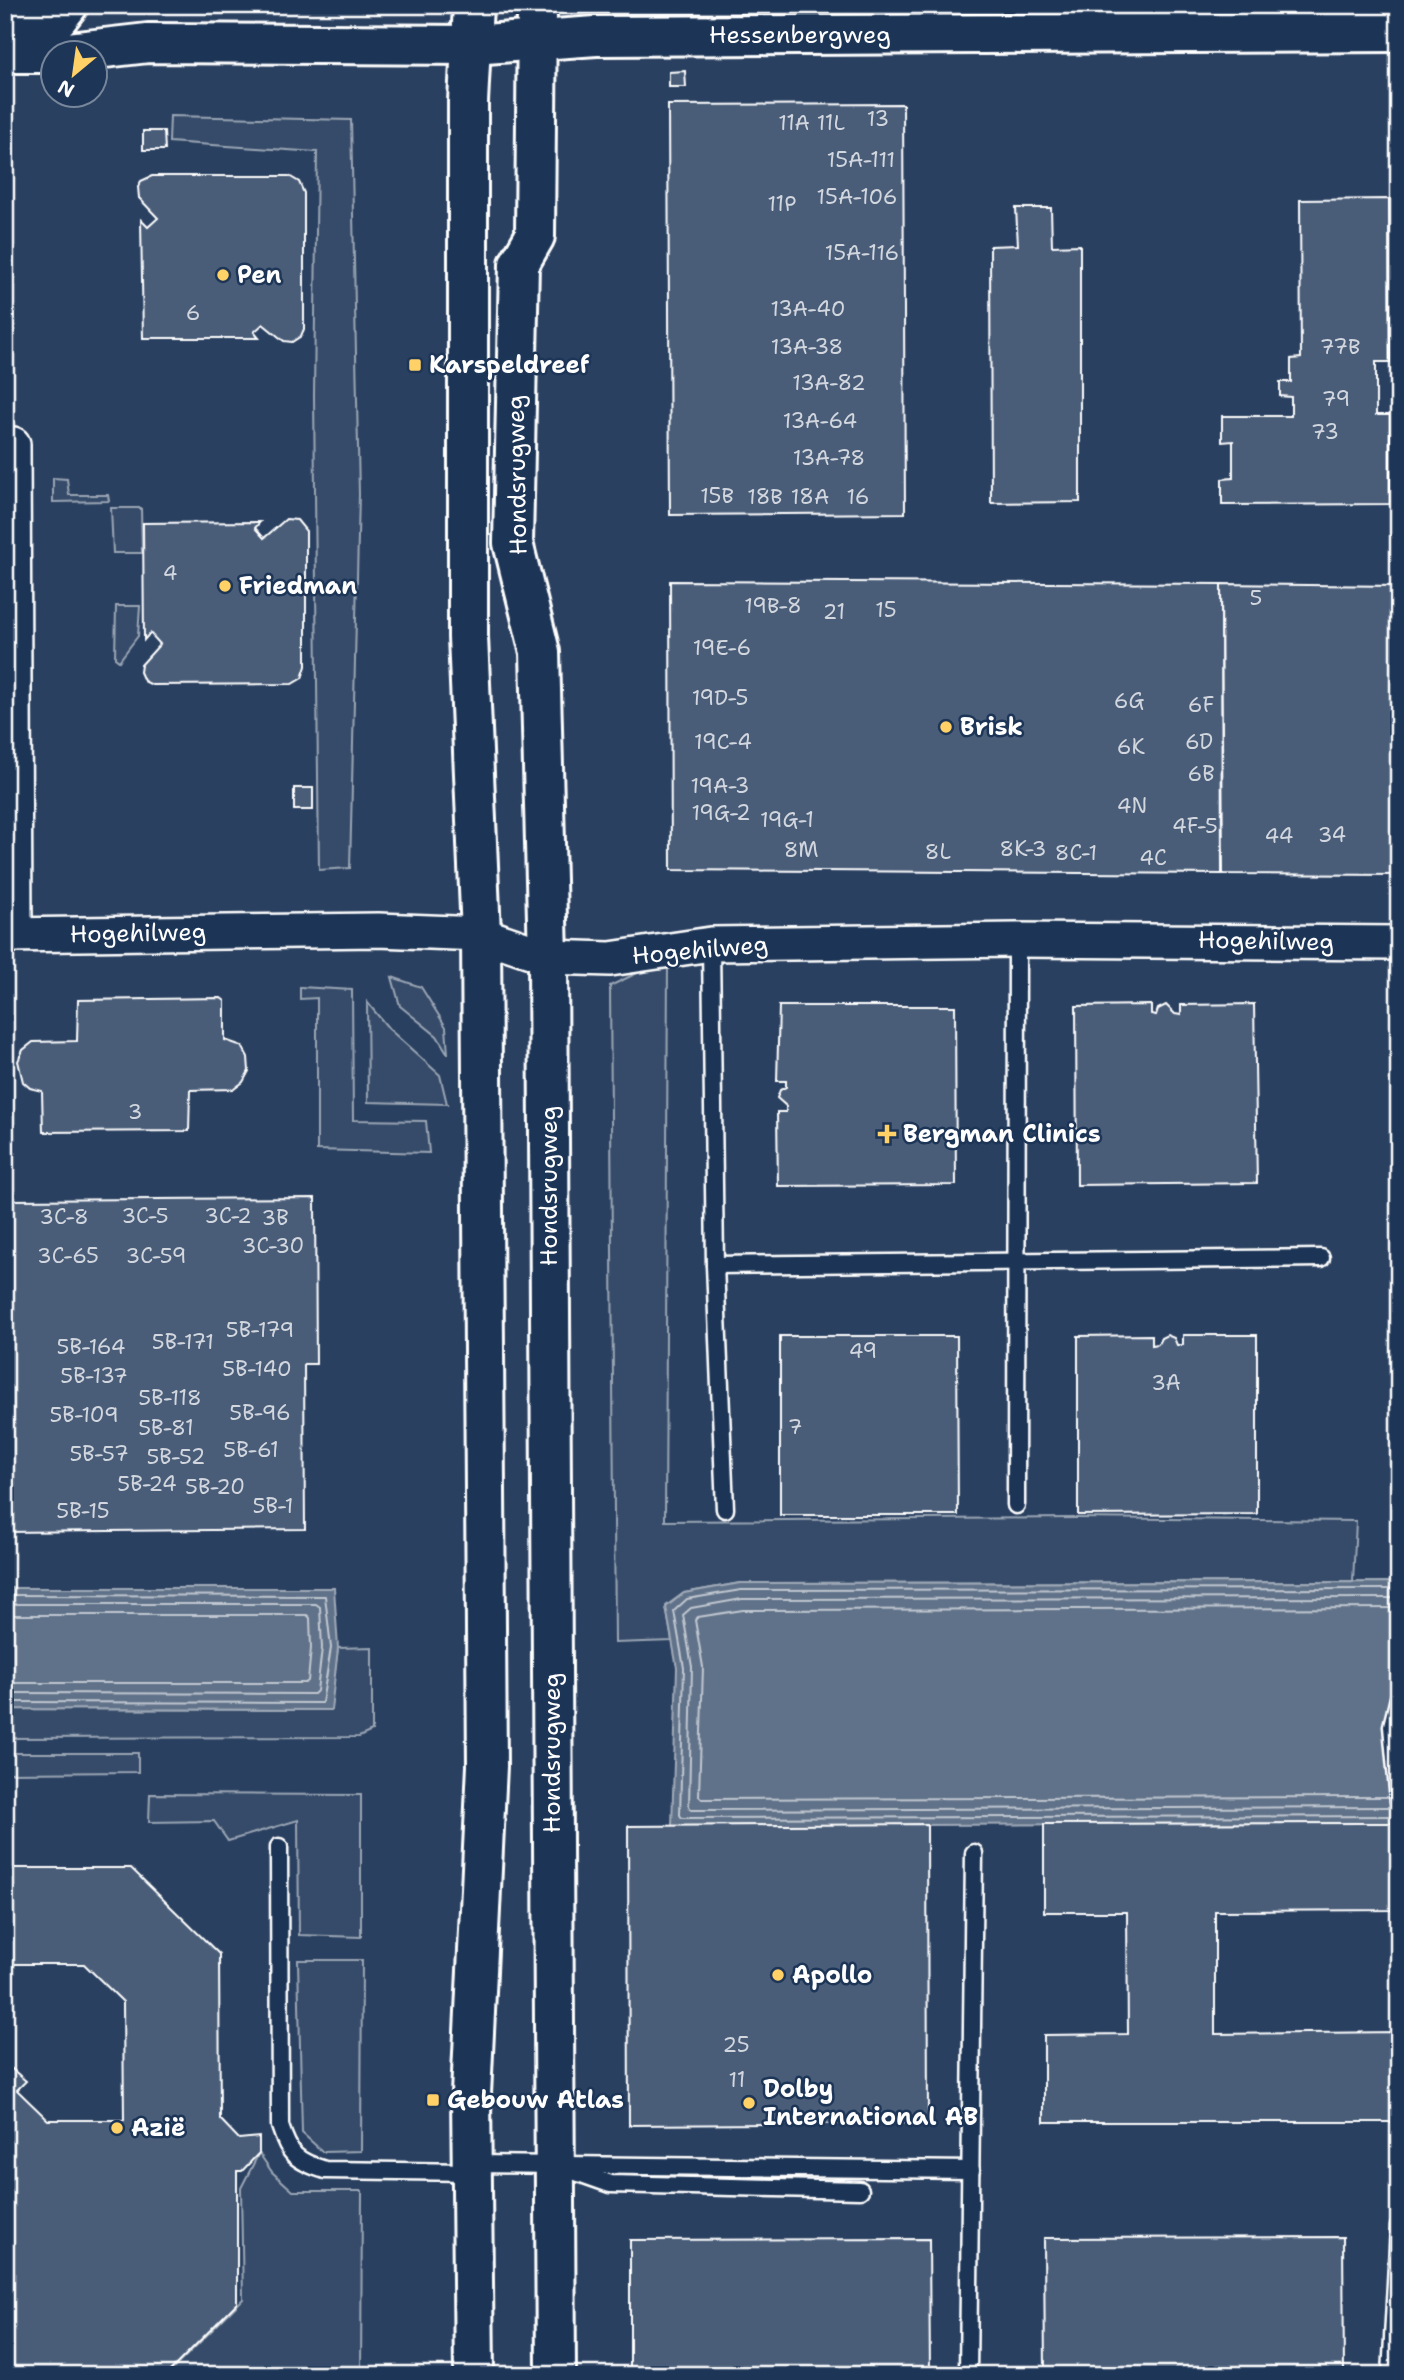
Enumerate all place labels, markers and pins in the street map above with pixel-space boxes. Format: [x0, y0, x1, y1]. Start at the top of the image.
place label: Pen [237, 259, 282, 291]
marker: Pen [215, 267, 231, 283]
place label: Karspeldreef [429, 349, 590, 381]
marker: Karspeldreef [407, 357, 423, 373]
place label: Friedman [239, 570, 357, 602]
marker: Friedman [217, 578, 233, 594]
place label: Brisk [960, 711, 1023, 743]
marker: Brisk [938, 719, 954, 735]
place label: Bergman Clinics [903, 1118, 1101, 1150]
marker: Bergman Clinics [877, 1124, 897, 1144]
place label: Apollo [792, 1959, 872, 1991]
marker: Apollo [770, 1967, 786, 1983]
place label: Dolby International AB [763, 2073, 978, 2133]
place label: Gebouw Atlas [447, 2084, 624, 2116]
marker: Gebouw Atlas [425, 2092, 441, 2108]
marker: Dolby International AB [741, 2095, 757, 2111]
place label: Azië [131, 2112, 185, 2144]
marker: Azië [109, 2120, 125, 2136]

